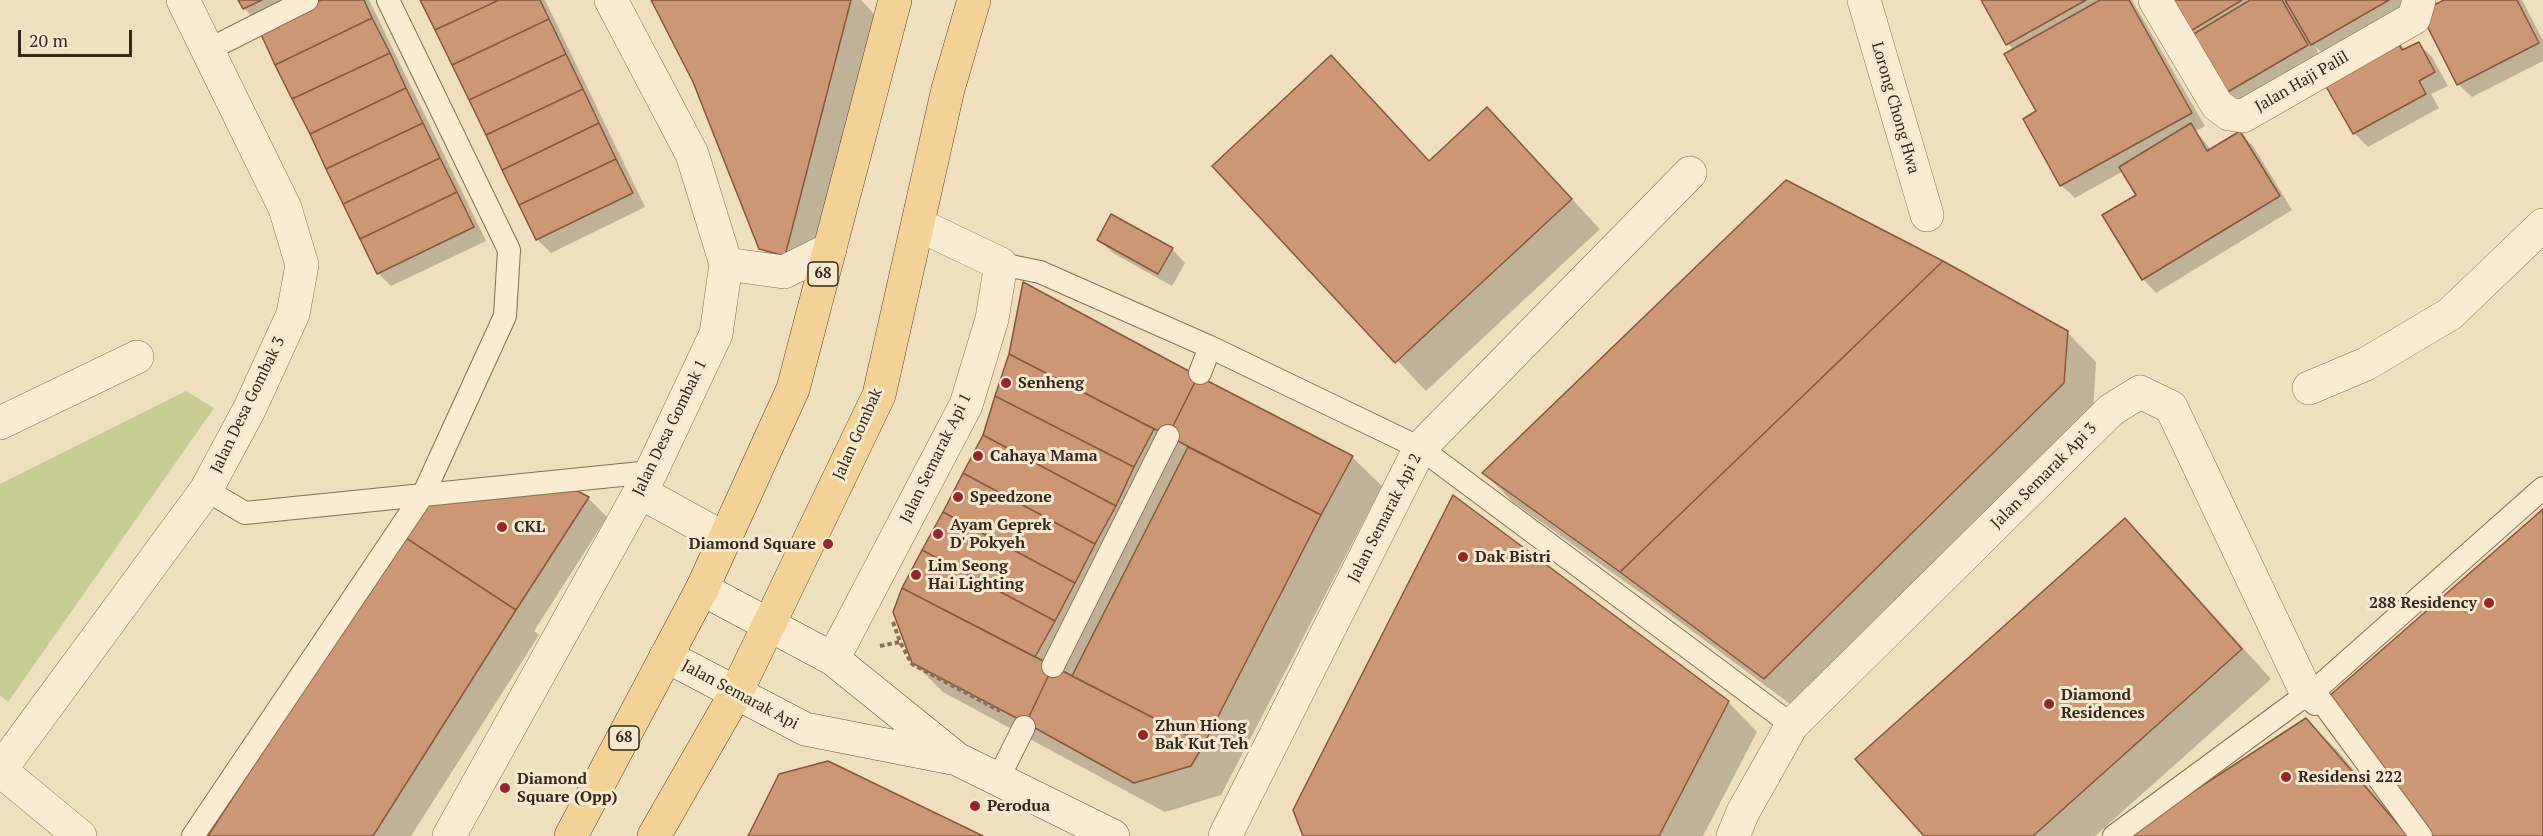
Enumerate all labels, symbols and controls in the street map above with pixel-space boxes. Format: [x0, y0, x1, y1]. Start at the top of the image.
scale bar [21, 18, 135, 56]
text: 20 m [29, 28, 68, 52]
street label: Lorong Chong Hwa [1867, 40, 1923, 176]
street label: Jalan Haji Palil [2252, 47, 2352, 117]
road number: 68 [808, 262, 838, 286]
street label: Jalan Desa Gombak 3 [207, 334, 289, 476]
street label: Jalan Desa Gombak 1 [629, 357, 711, 499]
place label: Senheng [1018, 373, 1084, 393]
marker: Senheng [999, 376, 1013, 390]
street label: Jalan Gombak [829, 385, 887, 483]
street label: Jalan Semarak Api 1 [896, 390, 976, 526]
street label: Jalan Semarak Api 3 [1987, 419, 2101, 533]
place label: Cahaya Mama [990, 446, 1098, 466]
marker: Cahaya Mama [971, 449, 985, 463]
street label: Jalan Semarak Api 2 [1344, 450, 1426, 586]
place label: Speedzone [970, 487, 1052, 507]
marker: Speedzone [951, 490, 965, 504]
place label: Ayam Geprek D' Pokyeh [950, 515, 1051, 553]
place label: CKL [514, 517, 545, 537]
marker: CKL [495, 520, 509, 534]
marker: Ayam Geprek D' Pokyeh [931, 527, 945, 541]
place label: Diamond Square [689, 534, 816, 554]
marker: Diamond Square [821, 537, 835, 551]
place label: Dak Bistri [1475, 547, 1551, 567]
marker: Dak Bistri [1456, 550, 1470, 564]
place label: Lim Seong Hai Lighting [928, 556, 1024, 594]
marker: Lim Seong Hai Lighting [909, 568, 923, 582]
place label: 288 Residency [2369, 593, 2477, 613]
marker: 288 Residency [2482, 596, 2496, 610]
street label: Jalan Semarak Api [678, 656, 802, 734]
place label: Diamond Residences [2061, 685, 2145, 723]
marker: Diamond Residences [2042, 697, 2056, 711]
place label: Zhun Hiong Bak Kut Teh [1155, 716, 1249, 754]
road number: 68 [609, 726, 639, 750]
marker: Zhun Hiong Bak Kut Teh [1136, 728, 1150, 742]
place label: Residensi 222 [2298, 767, 2402, 787]
place label: Diamond Square (Opp) [517, 769, 618, 807]
marker: Residensi 222 [2279, 770, 2293, 784]
marker: Diamond Square (Opp) [498, 781, 512, 795]
place label: Perodua [987, 796, 1050, 816]
marker: Perodua [968, 799, 982, 813]

